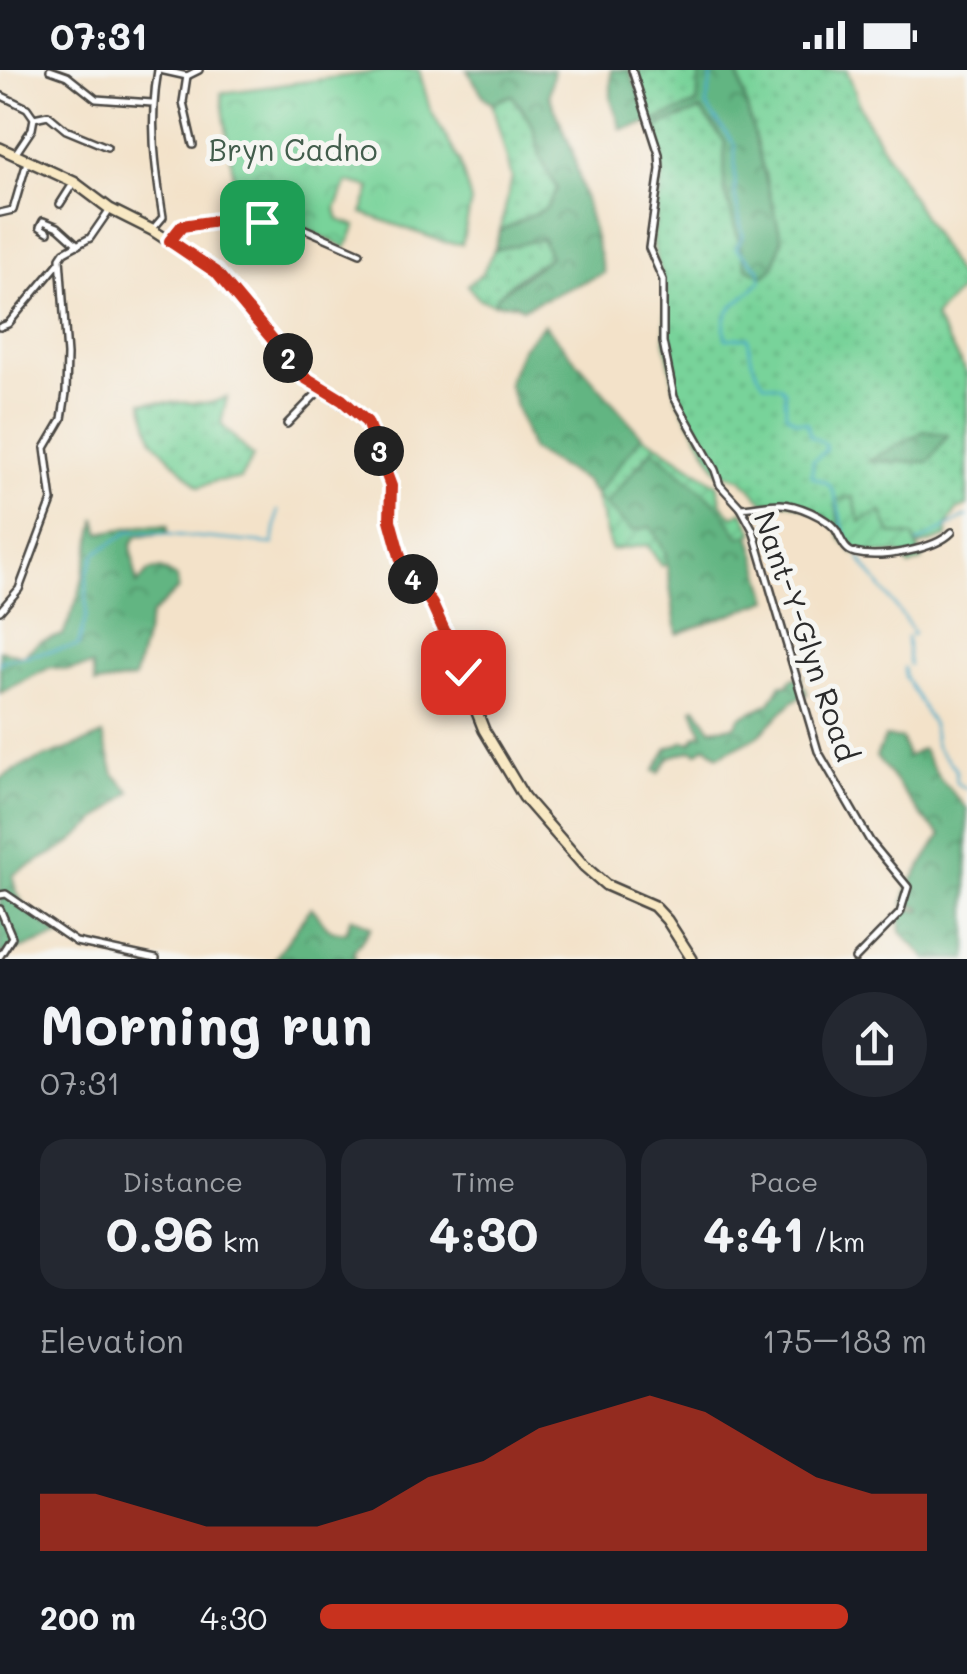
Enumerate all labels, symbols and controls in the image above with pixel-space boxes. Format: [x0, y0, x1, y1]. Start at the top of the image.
text: 07:31 [50, 10, 147, 60]
park label: Bryn Cadno [208, 129, 378, 169]
pin [220, 180, 305, 265]
icon: arrive [235, 195, 290, 250]
pin: 2 [263, 333, 313, 383]
text: 2 [280, 340, 296, 376]
pin: 3 [354, 426, 404, 476]
text: 3 [371, 433, 387, 469]
street label: Nant-Y-Glyn Road [745, 506, 869, 766]
pin: 4 [388, 554, 438, 604]
text: 4 [404, 561, 422, 597]
pin [421, 630, 506, 715]
icon: check [436, 645, 491, 700]
text: Morning run [40, 987, 373, 1059]
button: share [822, 992, 927, 1097]
text: 07:31 [40, 1061, 121, 1103]
text: Distance [123, 1163, 243, 1199]
text: Time [452, 1163, 515, 1199]
text: Pace [750, 1163, 818, 1199]
text: 0.96 [106, 1199, 214, 1265]
text: 4:30 [429, 1199, 538, 1265]
text: 4:41 [703, 1199, 804, 1265]
text: km [214, 1223, 260, 1259]
text: /km [804, 1223, 865, 1259]
text: Elevation [40, 1319, 184, 1361]
text: 175–183 m [762, 1319, 927, 1361]
text: 200 m [40, 1596, 136, 1638]
text: 4:30 [200, 1596, 267, 1638]

